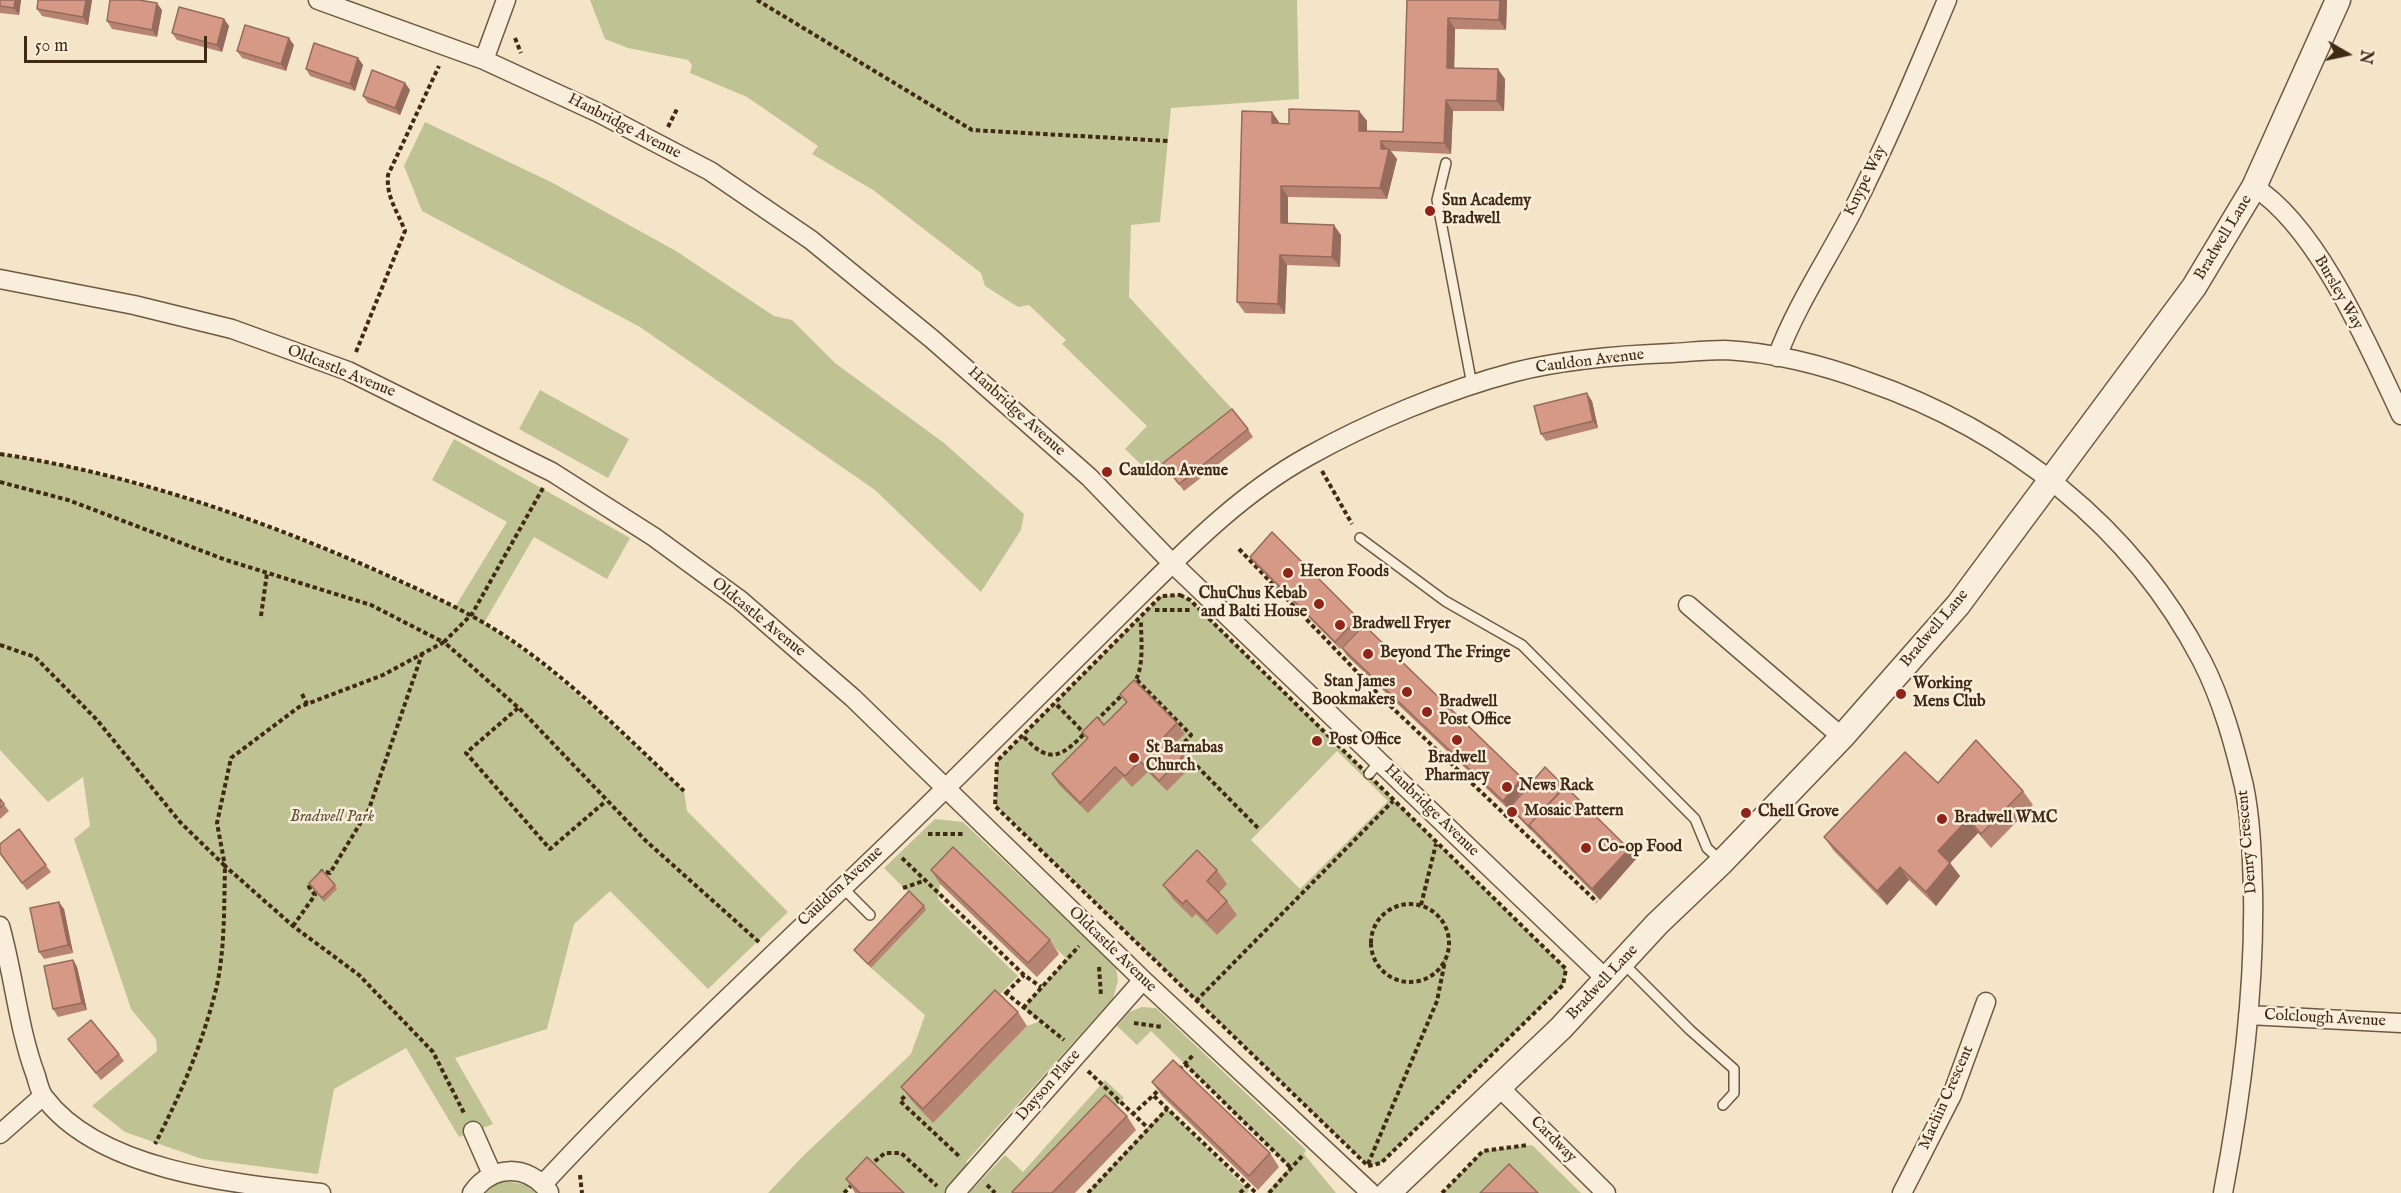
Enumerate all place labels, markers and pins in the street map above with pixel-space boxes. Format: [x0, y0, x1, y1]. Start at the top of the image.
place label: Sun Academy Bradwell [1442, 192, 1531, 230]
marker: Sun Academy Bradwell [1423, 204, 1437, 218]
place label: Cauldon Avenue [1119, 462, 1228, 482]
marker: Cauldon Avenue [1100, 465, 1114, 479]
place label: Heron Foods [1300, 563, 1389, 583]
marker: Heron Foods [1281, 566, 1295, 580]
place label: ChuChus Kebab and Balti House [1199, 585, 1307, 623]
marker: ChuChus Kebab and Balti House [1312, 597, 1326, 611]
place label: Bradwell Fryer [1352, 615, 1451, 635]
marker: Bradwell Fryer [1333, 618, 1347, 632]
place label: Beyond The Fringe [1380, 644, 1510, 664]
marker: Beyond The Fringe [1361, 647, 1375, 661]
place label: Stan James Bookmakers [1312, 673, 1395, 711]
place label: Working Mens Club [1913, 675, 1985, 713]
marker: Stan James Bookmakers [1400, 685, 1414, 699]
marker: Working Mens Club [1894, 687, 1908, 701]
place label: Bradwell Post Office [1439, 693, 1511, 731]
marker: Bradwell Post Office [1420, 705, 1434, 719]
place label: Post Office [1329, 731, 1401, 751]
marker: Bradwell Pharmacy [1450, 733, 1464, 747]
marker: Post Office [1310, 734, 1324, 748]
place label: St Barnabas Church [1146, 739, 1223, 777]
place label: Bradwell Pharmacy [1425, 749, 1489, 787]
marker: St Barnabas Church [1127, 751, 1141, 765]
place label: News Rack [1519, 777, 1594, 797]
marker: News Rack [1500, 780, 1514, 794]
place label: Mosaic Pattern [1524, 802, 1623, 822]
place label: Chell Grove [1758, 803, 1839, 823]
marker: Mosaic Pattern [1505, 805, 1519, 819]
marker: Chell Grove [1739, 806, 1753, 820]
place label: Bradwell WMC [1954, 809, 2057, 829]
marker: Bradwell WMC [1935, 812, 1949, 826]
place label: Co-op Food [1598, 838, 1682, 858]
marker: Co-op Food [1579, 841, 1593, 855]

